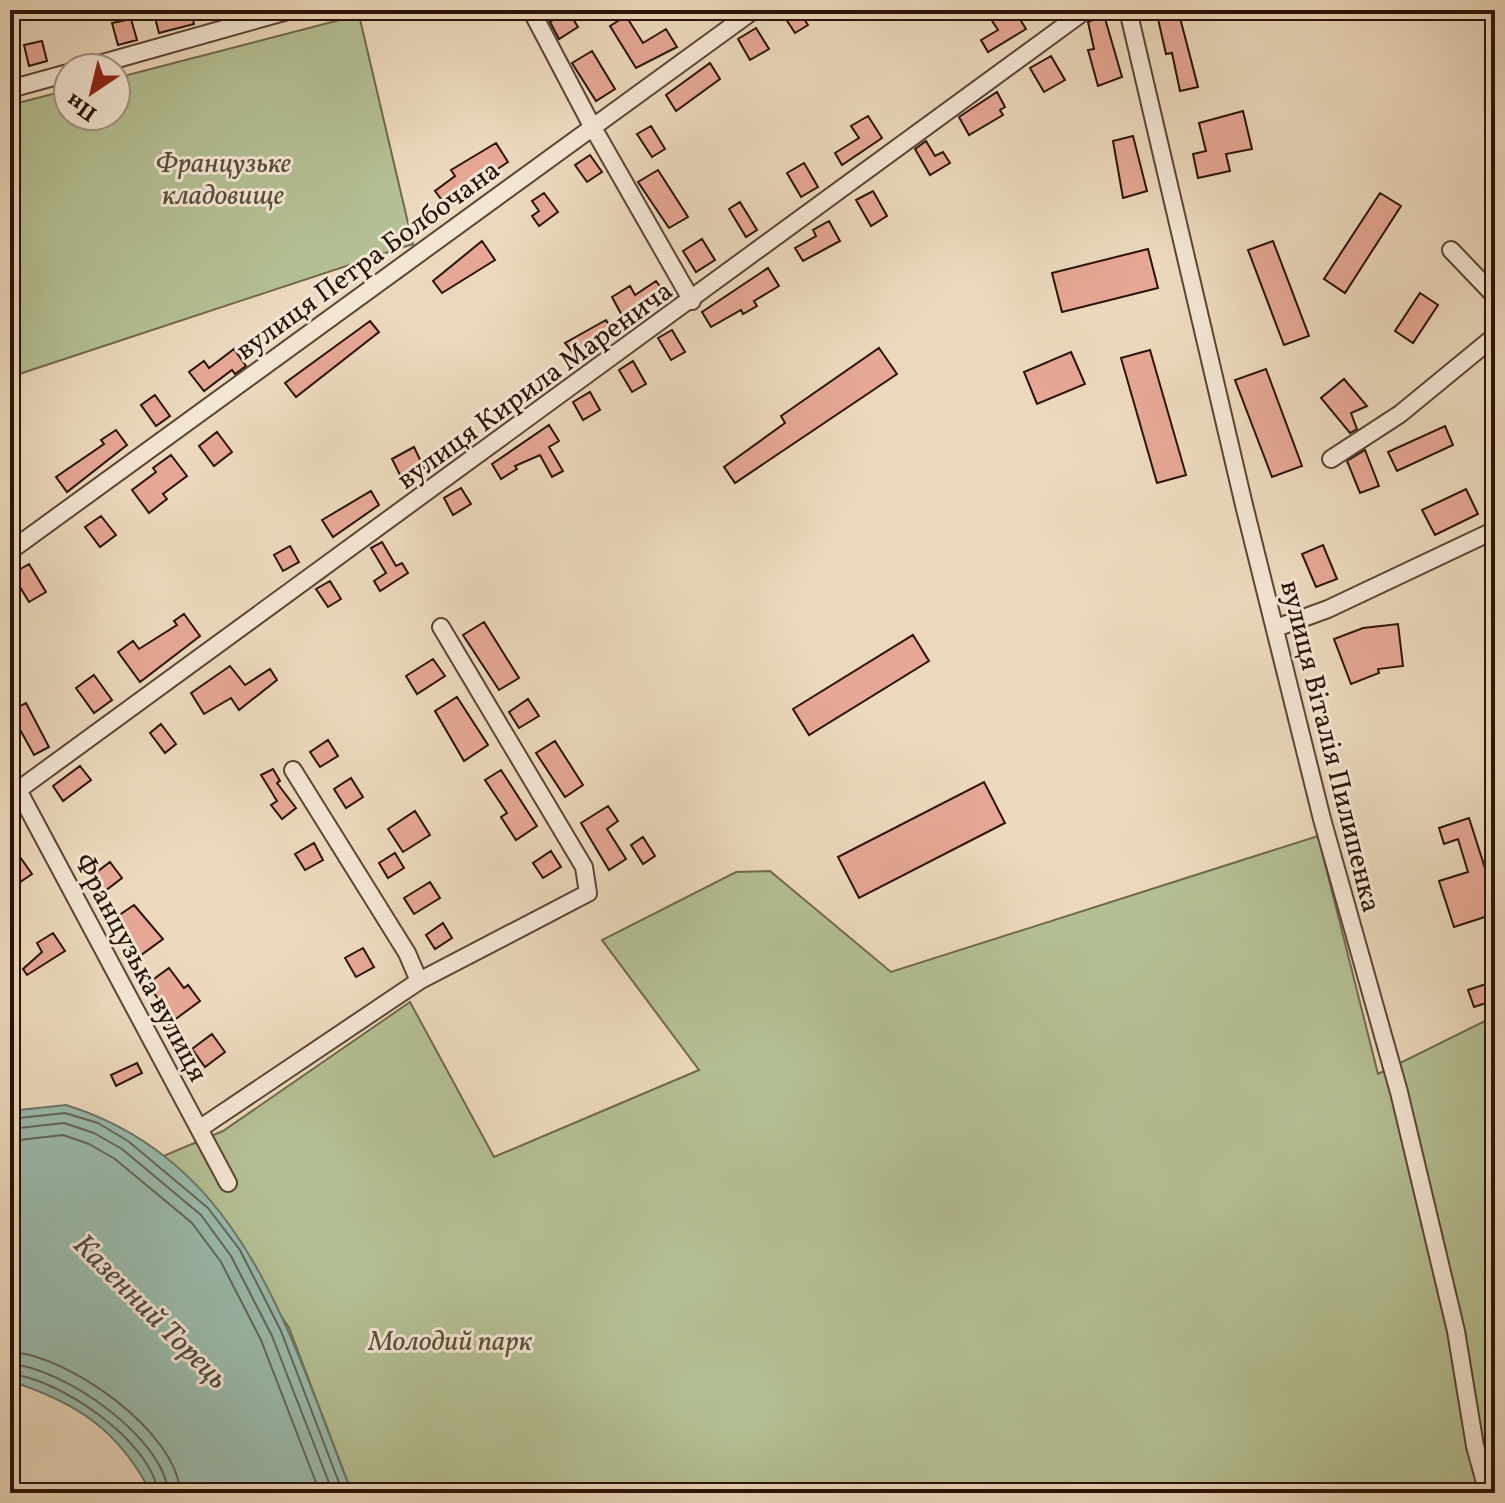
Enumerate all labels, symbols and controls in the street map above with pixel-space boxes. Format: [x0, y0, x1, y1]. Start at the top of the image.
north arrow [52, 52, 132, 132]
text: Пн [60, 85, 104, 128]
park label: Французьке кладовище [155, 145, 291, 216]
street label: вулиця Петра Болбочана [228, 152, 509, 370]
street label: вулиця Кирила Маренича [389, 272, 682, 500]
street label: вулиця Віталія Пилипенка [1269, 577, 1390, 917]
street label: Французька вулиця [63, 847, 217, 1089]
water label: Казенний Торець [63, 1225, 237, 1399]
park label: Молодий парк [367, 1323, 532, 1362]

